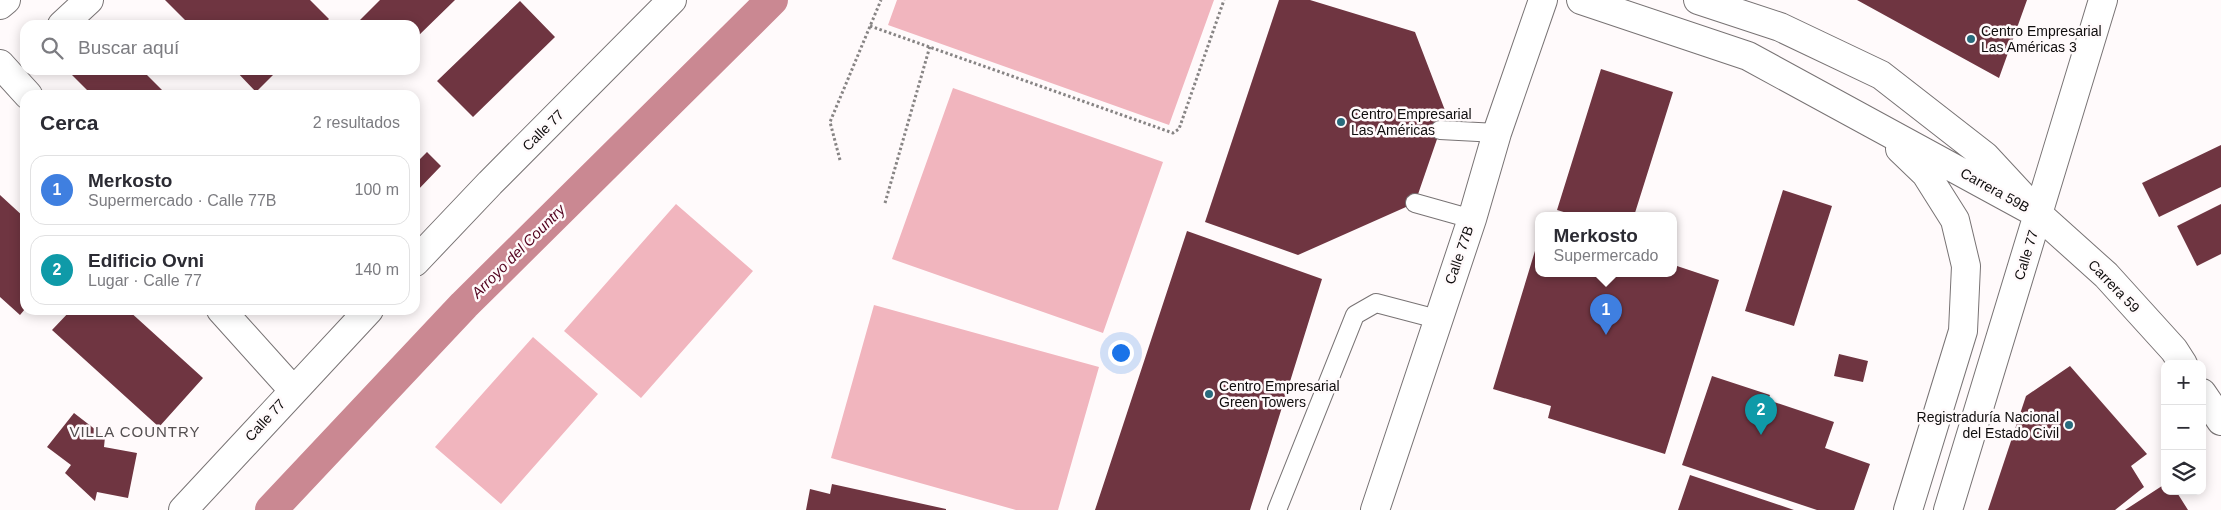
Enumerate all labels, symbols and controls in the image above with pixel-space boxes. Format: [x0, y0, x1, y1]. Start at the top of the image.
search box [20, 20, 420, 75]
place label: Centro Empresarial Las Américas 3 [1981, 23, 2102, 55]
marker: Centro Empresarial Las Américas 3 [1965, 33, 1977, 45]
icon: search [38, 34, 66, 62]
text: Buscar aquí [78, 37, 179, 58]
street label: Calle 77 [519, 106, 567, 154]
place label: Centro Empresarial Las Américas [1351, 106, 1472, 138]
text: Cerca [40, 111, 98, 134]
text: 2 resultados [313, 114, 400, 131]
marker: Centro Empresarial Las Américas [1335, 116, 1347, 128]
street label: Carrera 59B [1958, 165, 2032, 215]
text: Merkosto [88, 170, 172, 191]
text: 1 [53, 181, 61, 198]
text: 100 m [355, 181, 399, 198]
text: Supermercado · Calle 77B [88, 192, 277, 209]
water label: Arroyo del Country [467, 200, 569, 302]
popup [1535, 212, 1677, 277]
street label: Calle 77B [1442, 224, 1476, 286]
text: Merkosto [1554, 225, 1638, 246]
street label: Calle 77 [2011, 228, 2041, 282]
text: Supermercado [1554, 247, 1658, 264]
text: Edificio Ovni [88, 250, 204, 271]
street label: Carrera 59 [2085, 256, 2143, 316]
text: 2 [53, 261, 61, 278]
text: 140 m [355, 261, 399, 278]
text: Lugar · Calle 77 [88, 272, 202, 289]
pin: 1 [1590, 294, 1622, 335]
your location [1108, 340, 1134, 366]
map controls [2161, 360, 2206, 495]
button: + [2161, 360, 2206, 405]
place label: Centro Empresarial Green Towers [1219, 378, 1340, 410]
marker: Centro Empresarial Green Towers [1203, 388, 1215, 400]
pin: 2 [1745, 394, 1777, 435]
street label: Calle 77 [242, 396, 289, 444]
button: − [2161, 405, 2206, 450]
place label: Registraduría Nacional del Estado Civil [1917, 409, 2059, 441]
marker: Registraduría Nacional del Estado Civil [2063, 419, 2075, 431]
district label: VILLA COUNTRY [69, 423, 201, 440]
button: layers [2161, 450, 2206, 495]

